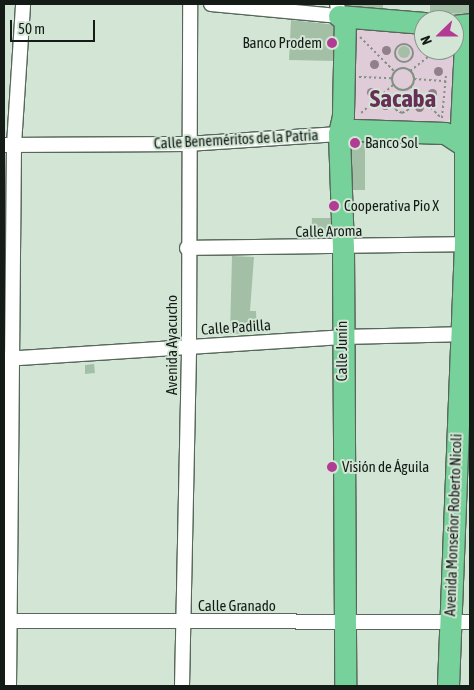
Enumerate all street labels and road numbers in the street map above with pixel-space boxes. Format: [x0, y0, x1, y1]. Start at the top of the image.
street label: Calle Beneméritos de la Patria [153, 126, 319, 152]
street label: Calle Aroma [295, 221, 363, 241]
street label: Avenida Ayacucho [163, 295, 181, 395]
street label: Calle Padilla [201, 316, 271, 338]
street label: Calle Junín [333, 321, 351, 381]
street label: Avenida Monseñor Roberto Nicoli [441, 433, 465, 617]
street label: Calle Granado [198, 597, 276, 615]

